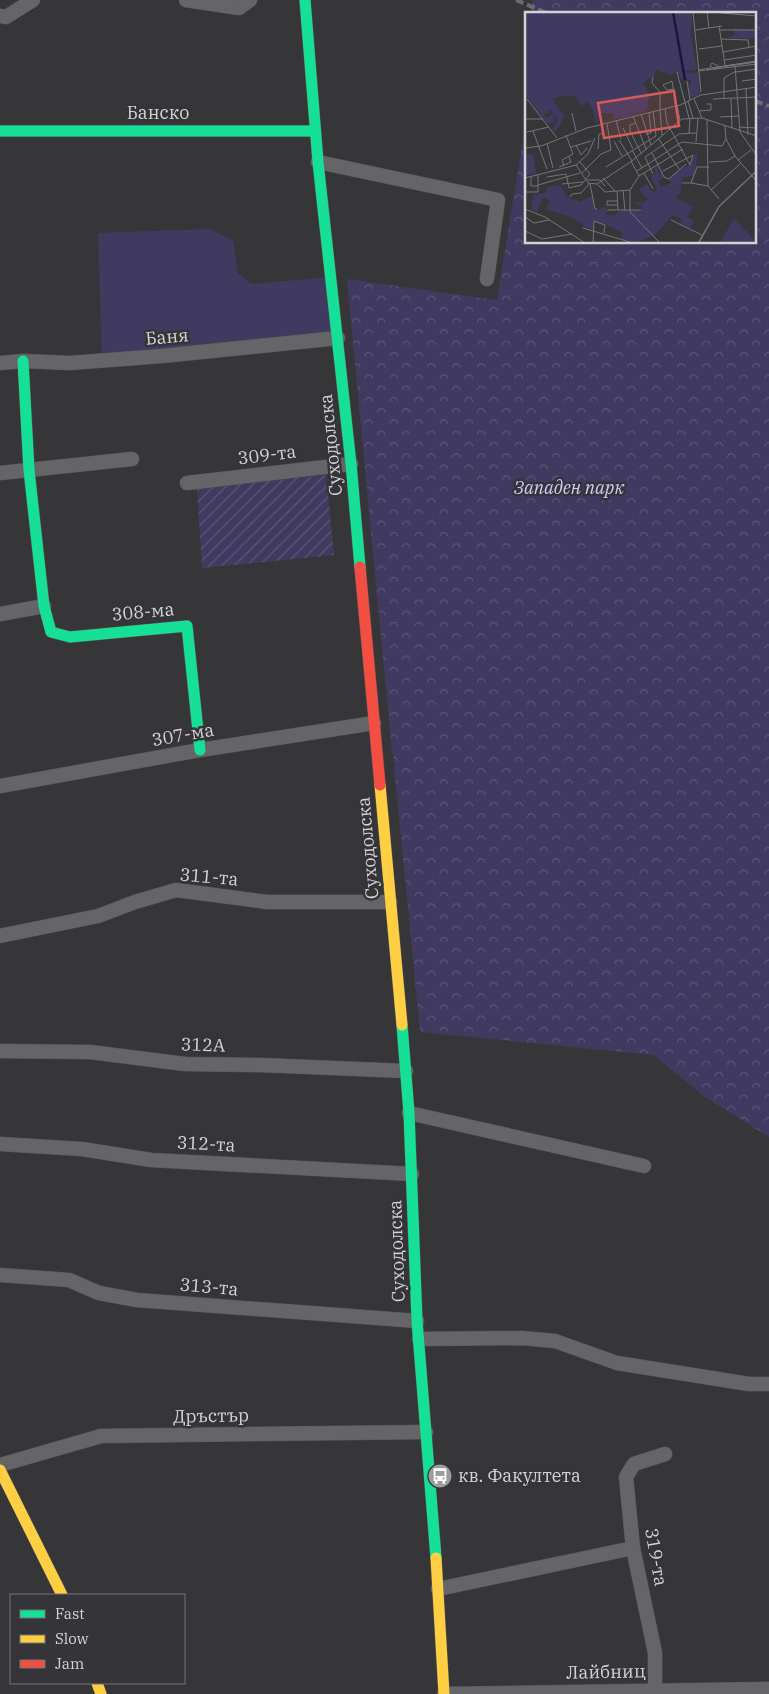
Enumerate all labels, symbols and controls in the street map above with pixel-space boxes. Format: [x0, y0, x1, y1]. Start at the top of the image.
inset map [525, 12, 756, 244]
street label: Банско [127, 101, 189, 124]
street label: Баня [144, 323, 190, 350]
street label: Суходолска [314, 393, 347, 497]
street label: 309-та [236, 439, 298, 469]
park label: Западен парк [514, 476, 624, 499]
street label: 308-ма [111, 597, 175, 626]
street label: 307-ма [150, 718, 216, 751]
street label: Суходолска [352, 796, 383, 900]
street label: 311-та [179, 862, 239, 891]
street label: 312А [180, 1032, 226, 1057]
street label: 312-та [176, 1130, 236, 1157]
street label: Суходолска [383, 1199, 410, 1303]
street label: 313-та [179, 1272, 239, 1301]
street label: Дръстър [173, 1403, 249, 1428]
bus stop icon: кв. Факултета [427, 1463, 453, 1489]
place label: кв. Факултета [458, 1464, 581, 1487]
street label: 319-та [640, 1526, 673, 1588]
legend [10, 1594, 185, 1684]
text: Fast [55, 1604, 85, 1623]
text: Slow [55, 1629, 89, 1648]
text: Jam [55, 1654, 84, 1673]
street label: Лайбниц [566, 1659, 646, 1684]

